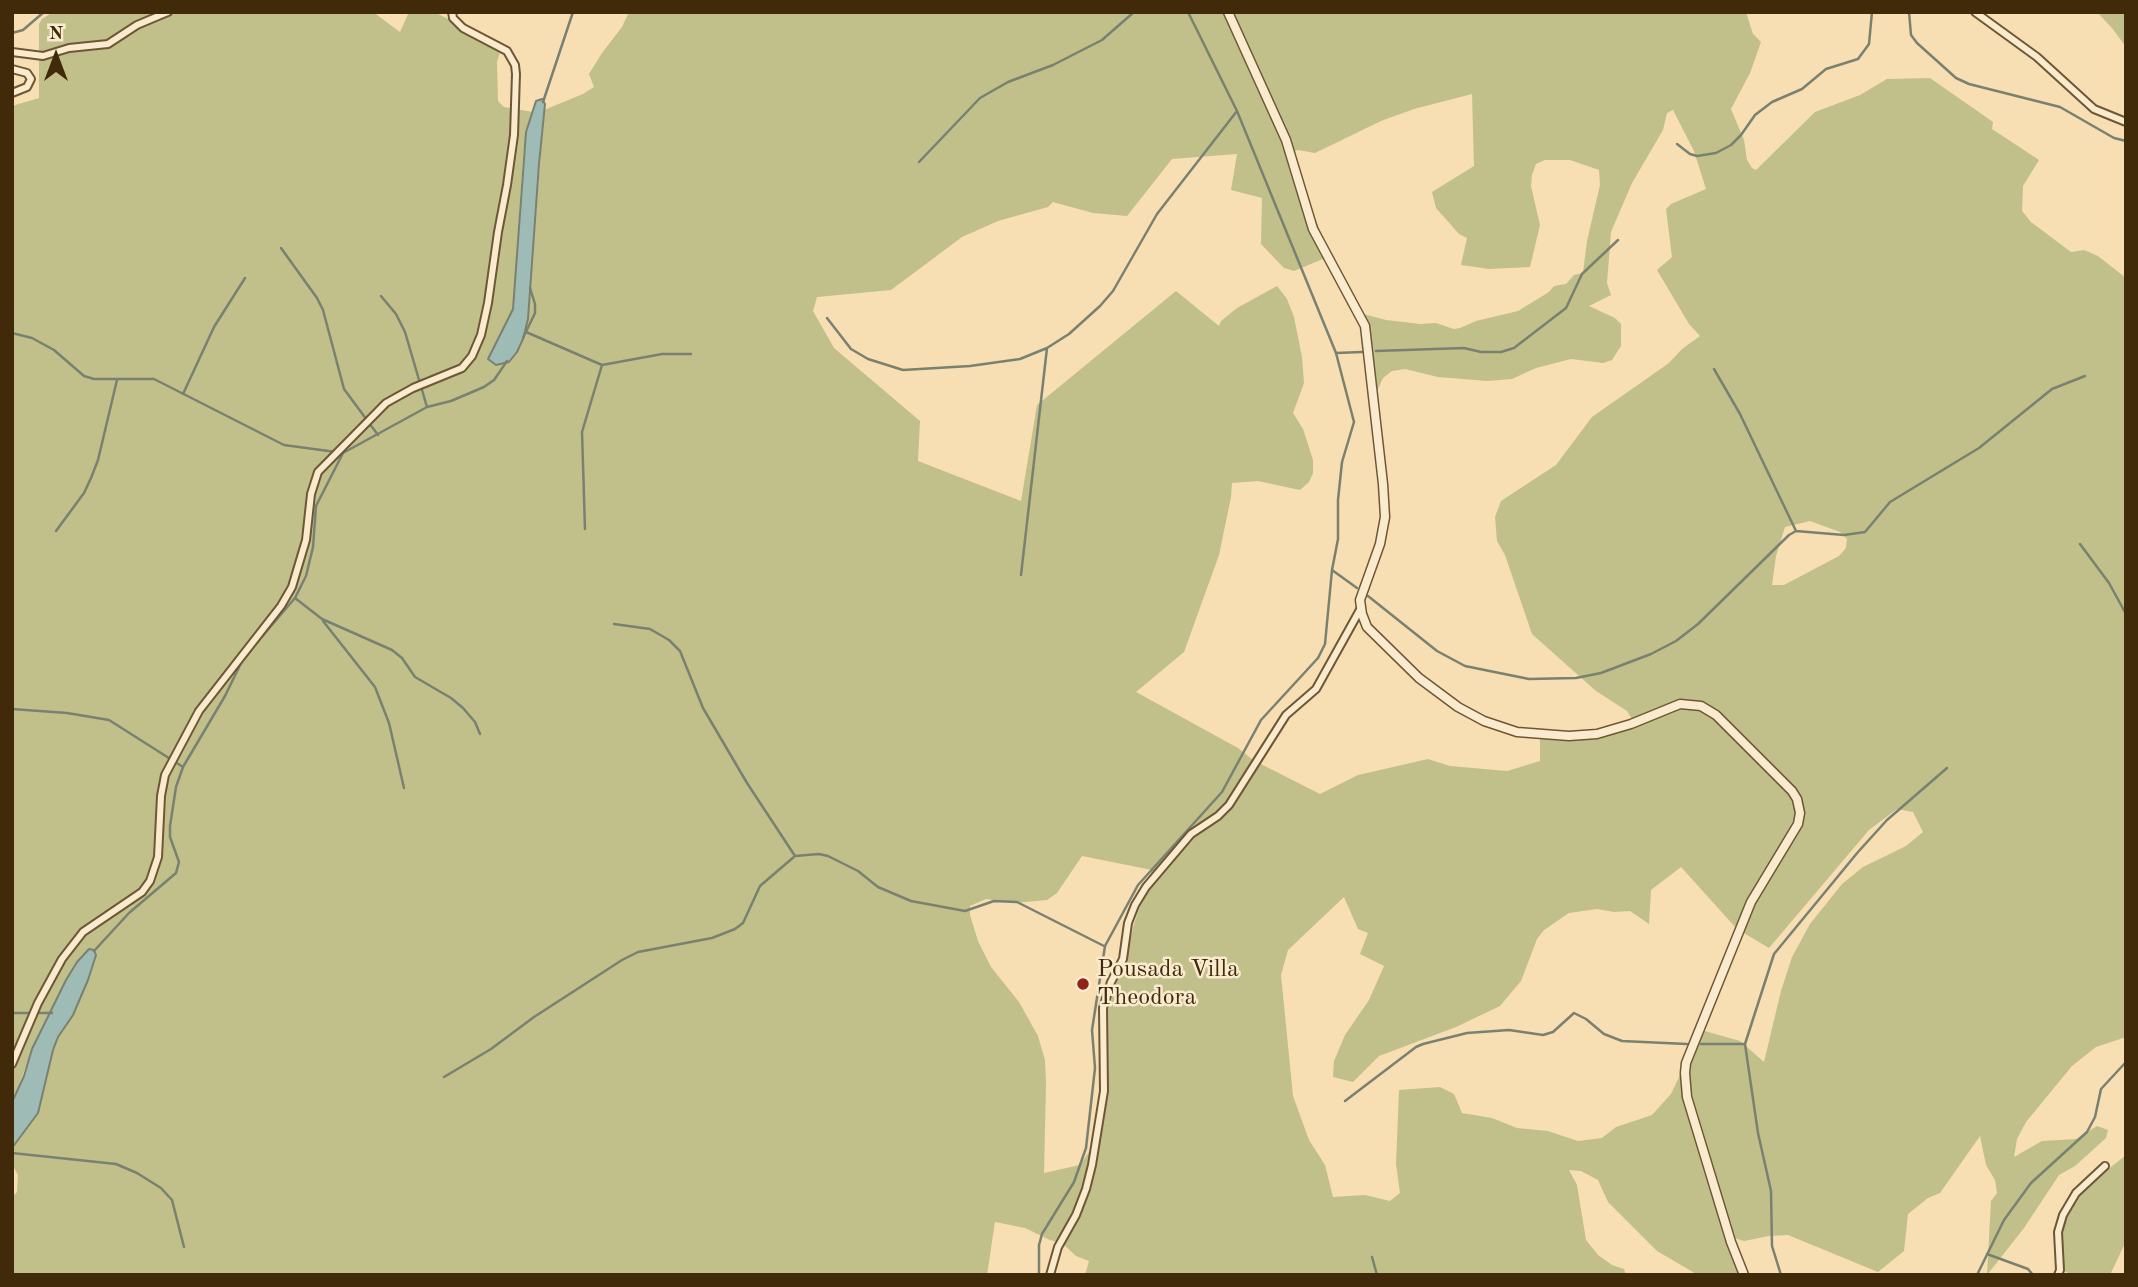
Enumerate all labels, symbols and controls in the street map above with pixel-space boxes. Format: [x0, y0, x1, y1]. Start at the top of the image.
north arrow [21, 21, 91, 91]
text: N [49, 25, 63, 44]
place label: Pousada Villa Theodora [1097, 956, 1239, 1012]
marker: Pousada Villa Theodora [1075, 976, 1091, 992]

